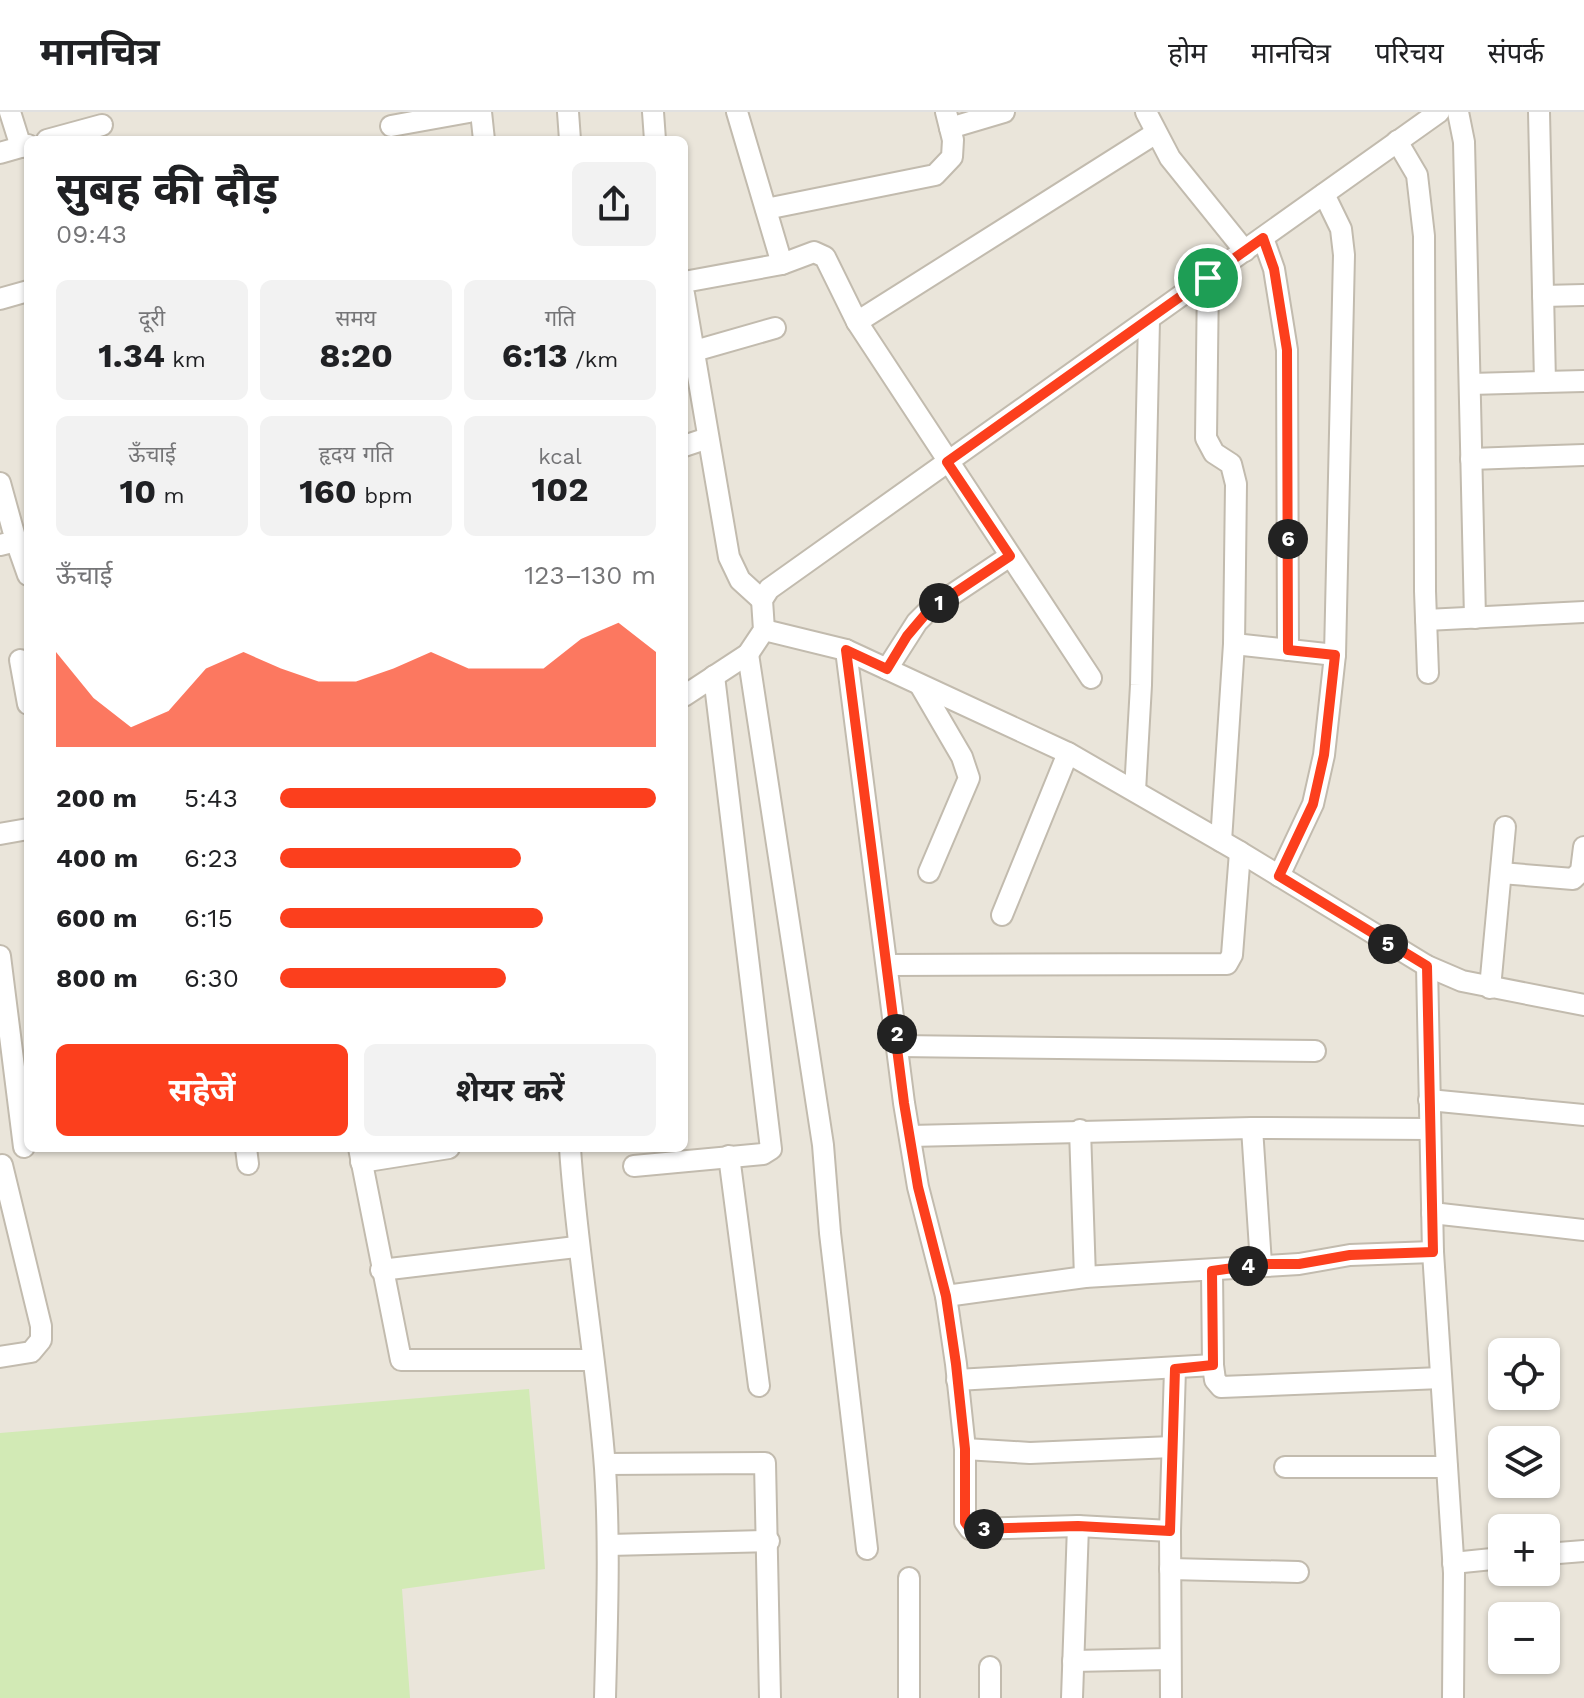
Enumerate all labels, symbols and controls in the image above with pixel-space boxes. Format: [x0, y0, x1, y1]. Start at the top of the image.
text: मानचित्र [40, 30, 160, 74]
text: होम [1168, 37, 1207, 70]
text: मानचित्र [1251, 37, 1331, 70]
text: परिचय [1375, 37, 1444, 70]
text: संपर्क [1488, 37, 1544, 70]
button: share [572, 162, 656, 246]
text: सुबह की दौड़ [56, 163, 278, 215]
text: 09:43 [56, 219, 127, 249]
pin [1174, 244, 1242, 312]
icon: arrive [1186, 256, 1230, 300]
text: दूरी [139, 306, 165, 331]
text: समय [336, 306, 376, 331]
text: गति [545, 306, 575, 331]
text: 1.34 [98, 335, 165, 375]
text: 8:20 [319, 335, 393, 375]
text: 6:13 [502, 335, 568, 375]
text: km [165, 347, 206, 372]
text: /km [568, 347, 618, 372]
text: ऊँचाई [128, 442, 176, 467]
text: हृदय गति [319, 442, 393, 467]
text: kcal [538, 444, 582, 469]
text: 102 [532, 469, 588, 509]
text: 10 [119, 471, 156, 511]
text: 160 [299, 471, 357, 511]
text: m [156, 483, 185, 508]
text: bpm [357, 483, 413, 508]
pin: 6 [1268, 519, 1308, 559]
text: 6 [1281, 526, 1295, 551]
text: ऊँचाई [56, 560, 112, 590]
text: 123–130 m [524, 560, 656, 590]
pin: 1 [919, 583, 959, 623]
text: 1 [934, 590, 944, 615]
text: 200 m [56, 783, 137, 813]
text: 5:43 [184, 783, 238, 813]
text: 400 m [56, 843, 138, 873]
text: 6:23 [184, 843, 238, 873]
text: 600 m [56, 903, 137, 933]
text: 6:15 [184, 903, 233, 933]
pin: 5 [1368, 924, 1408, 964]
text: 5 [1382, 931, 1394, 956]
text: 800 m [56, 963, 138, 993]
text: 6:30 [184, 963, 239, 993]
pin: 2 [877, 1014, 917, 1054]
text: 2 [890, 1021, 904, 1046]
button: सहेजें [56, 1044, 348, 1136]
button: शेयर करें [364, 1044, 656, 1136]
pin: 4 [1228, 1246, 1268, 1286]
text: 4 [1241, 1253, 1255, 1278]
map controls [1488, 1338, 1560, 1674]
button: locate [1488, 1338, 1560, 1410]
button: layers [1488, 1426, 1560, 1498]
pin: 3 [964, 1509, 1004, 1549]
button: + [1488, 1514, 1560, 1586]
text: 3 [977, 1516, 991, 1541]
button: − [1488, 1602, 1560, 1674]

